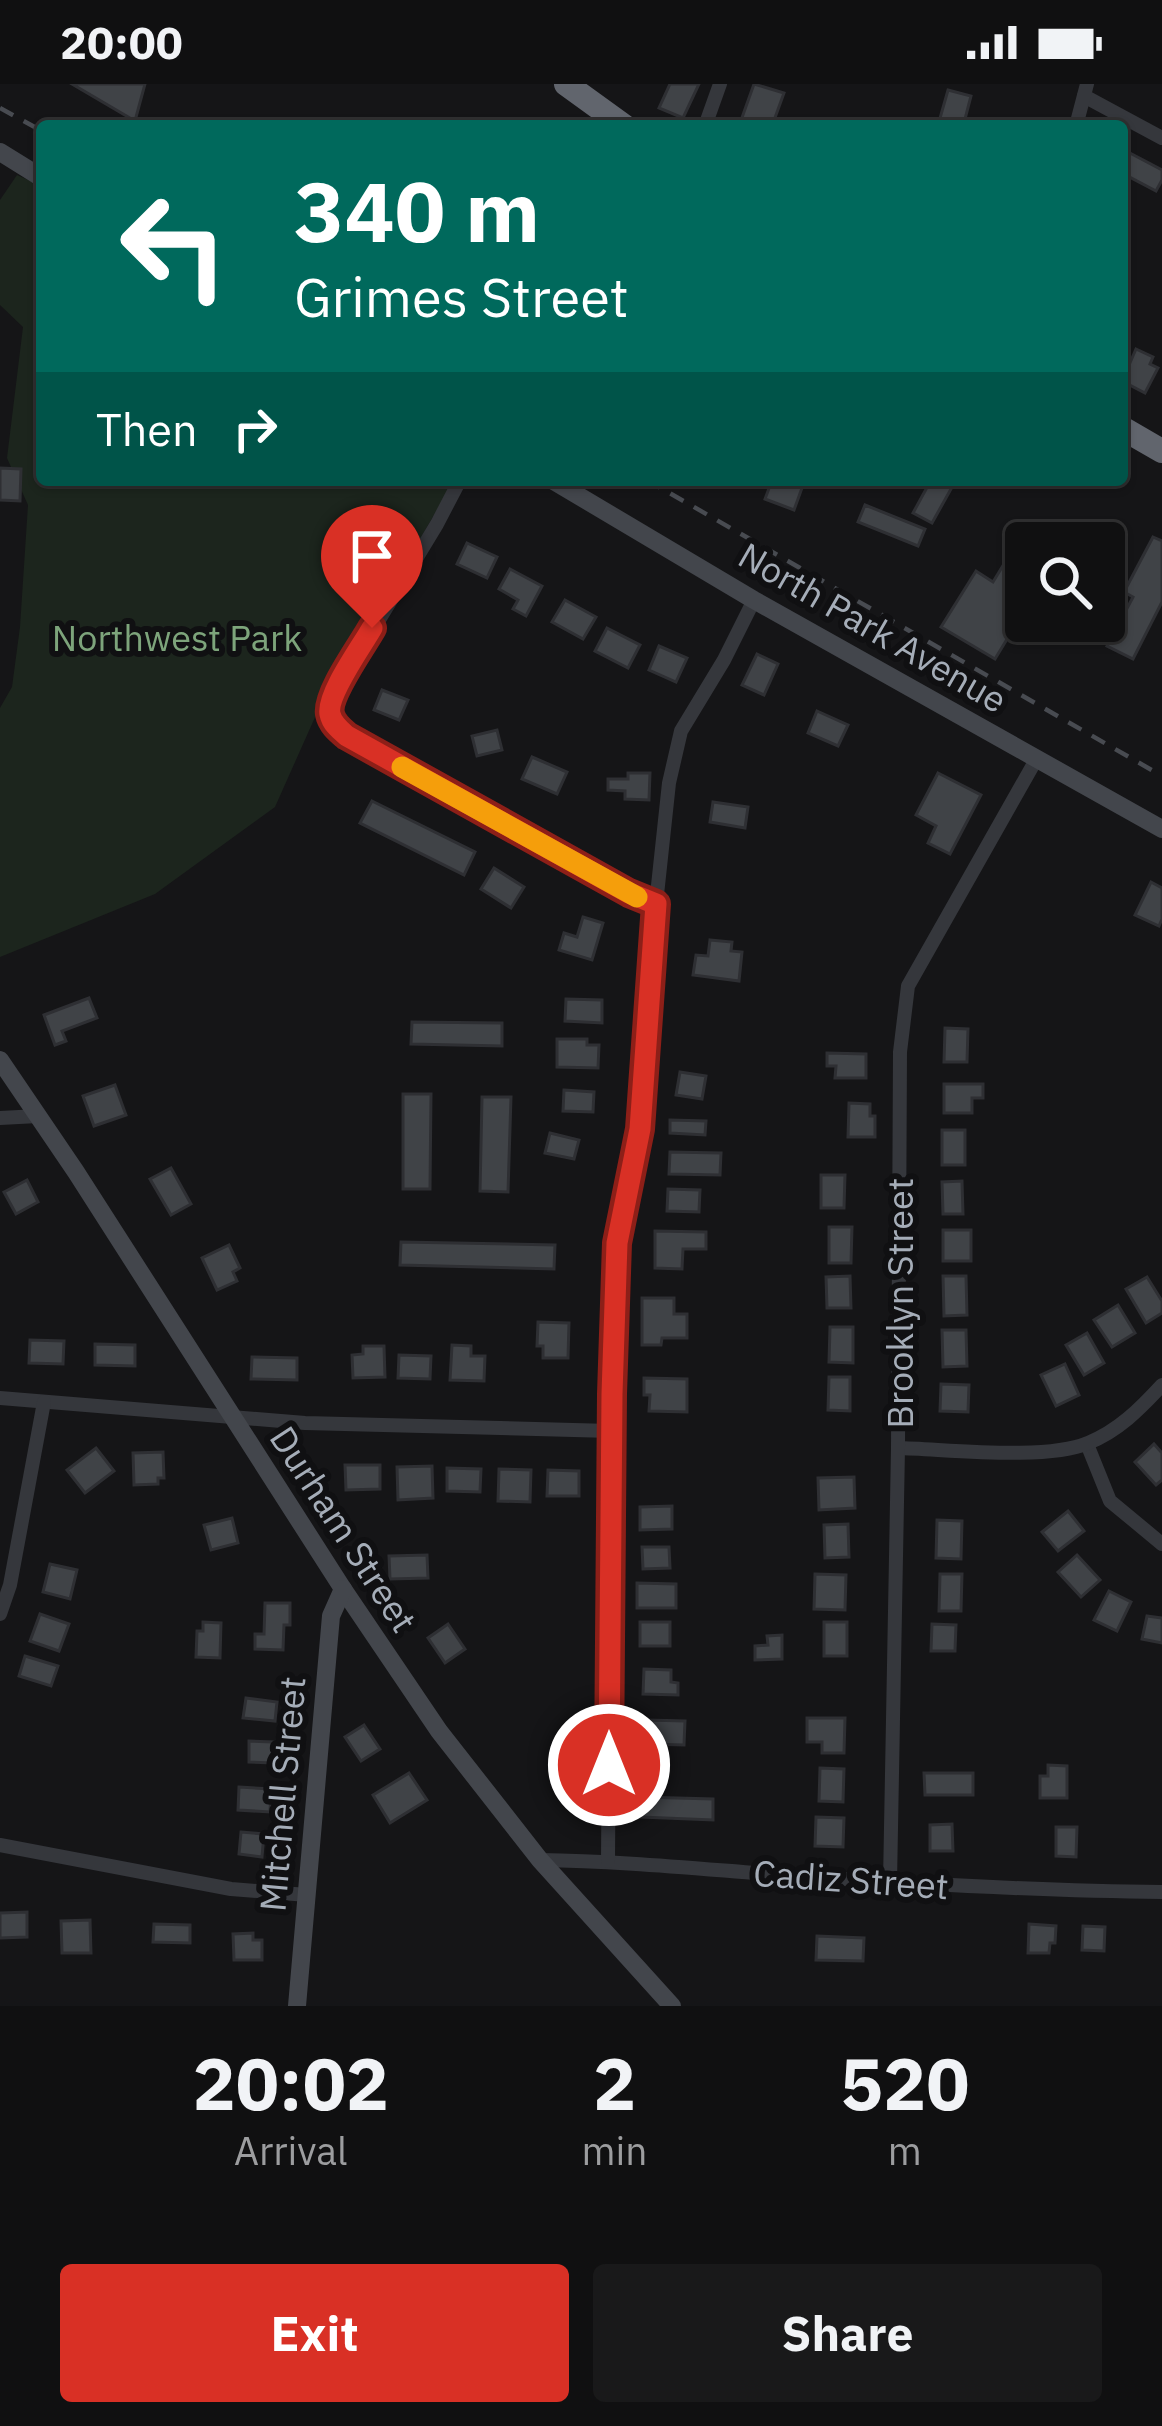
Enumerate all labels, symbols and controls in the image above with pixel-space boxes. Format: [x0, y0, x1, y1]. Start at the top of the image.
text: 20:00 [60, 13, 183, 71]
text: 340 m [294, 156, 540, 265]
icon: left [96, 168, 252, 324]
text: Grimes Street [294, 262, 629, 332]
icon: right [222, 396, 288, 462]
text: Then [96, 400, 198, 458]
pin [321, 505, 423, 628]
map controls [1005, 522, 1125, 642]
button: search [1005, 522, 1125, 642]
icon: arrive [339, 523, 405, 589]
street label: North Park Avenue [730, 531, 1016, 723]
park label: Northwest Park [52, 614, 302, 661]
street label: Brooklyn Street [876, 1178, 923, 1428]
street label: Durham Street [260, 1417, 428, 1641]
street label: Mitchell Street [248, 1675, 316, 1913]
position arrow [546, 1702, 672, 1828]
street label: Cadiz Street [752, 1849, 950, 1909]
text: 20:02 [192, 2036, 389, 2130]
text: 2 [593, 2036, 636, 2130]
text: 520 [840, 2036, 970, 2130]
text: Arrival [234, 2125, 348, 2176]
text: min [582, 2125, 647, 2176]
text: m [888, 2125, 922, 2176]
button: Exit [60, 2264, 569, 2402]
button: Share [593, 2264, 1102, 2402]

